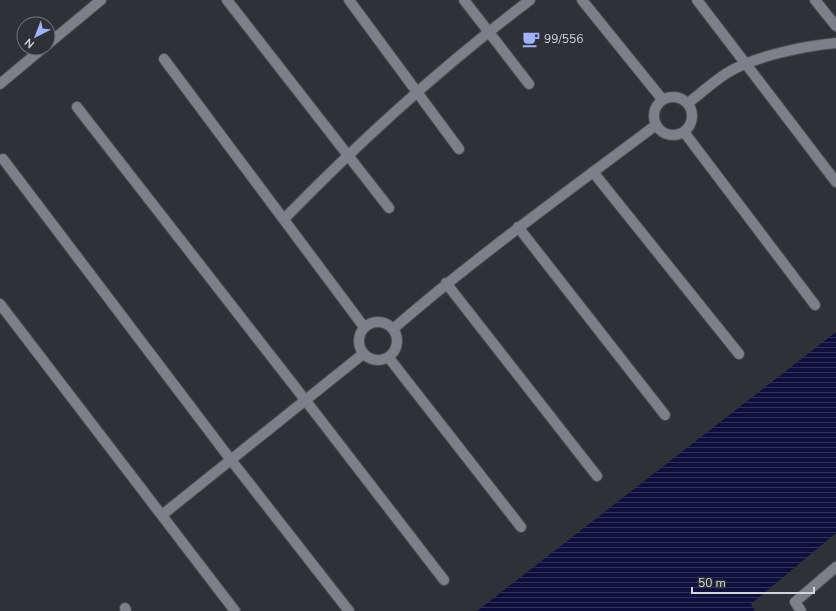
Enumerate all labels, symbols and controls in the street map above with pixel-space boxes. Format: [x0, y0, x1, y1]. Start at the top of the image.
north arrow [16, 16, 56, 56]
cafe icon: 99/556 [521, 29, 541, 49]
place label: 99/556 [544, 31, 583, 47]
text: N [22, 35, 38, 51]
scale bar [692, 569, 814, 595]
text: 50 m [698, 575, 726, 591]

